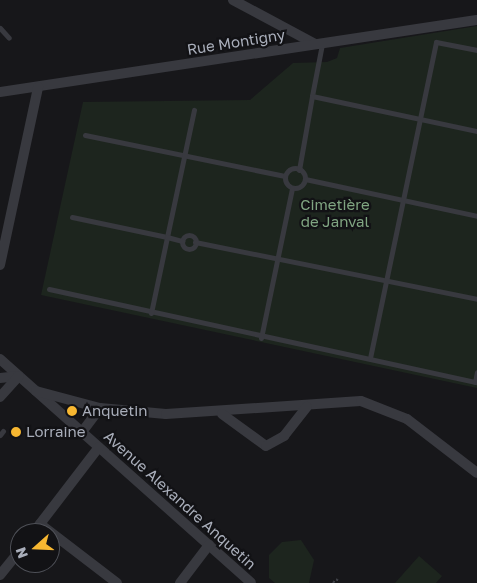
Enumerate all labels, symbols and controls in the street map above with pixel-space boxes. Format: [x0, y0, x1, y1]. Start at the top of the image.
street label: Rue Montigny [186, 25, 286, 59]
park label: Cimetière de Janval [300, 195, 370, 230]
place label: Anquetin [82, 402, 148, 420]
marker: Anquetin [66, 405, 78, 417]
place label: Lorraine [26, 423, 85, 441]
marker: Lorraine [10, 426, 22, 438]
street label: Avenue Alexandre Anquetin [100, 427, 260, 573]
north arrow [10, 523, 60, 573]
text: N [12, 545, 31, 561]

